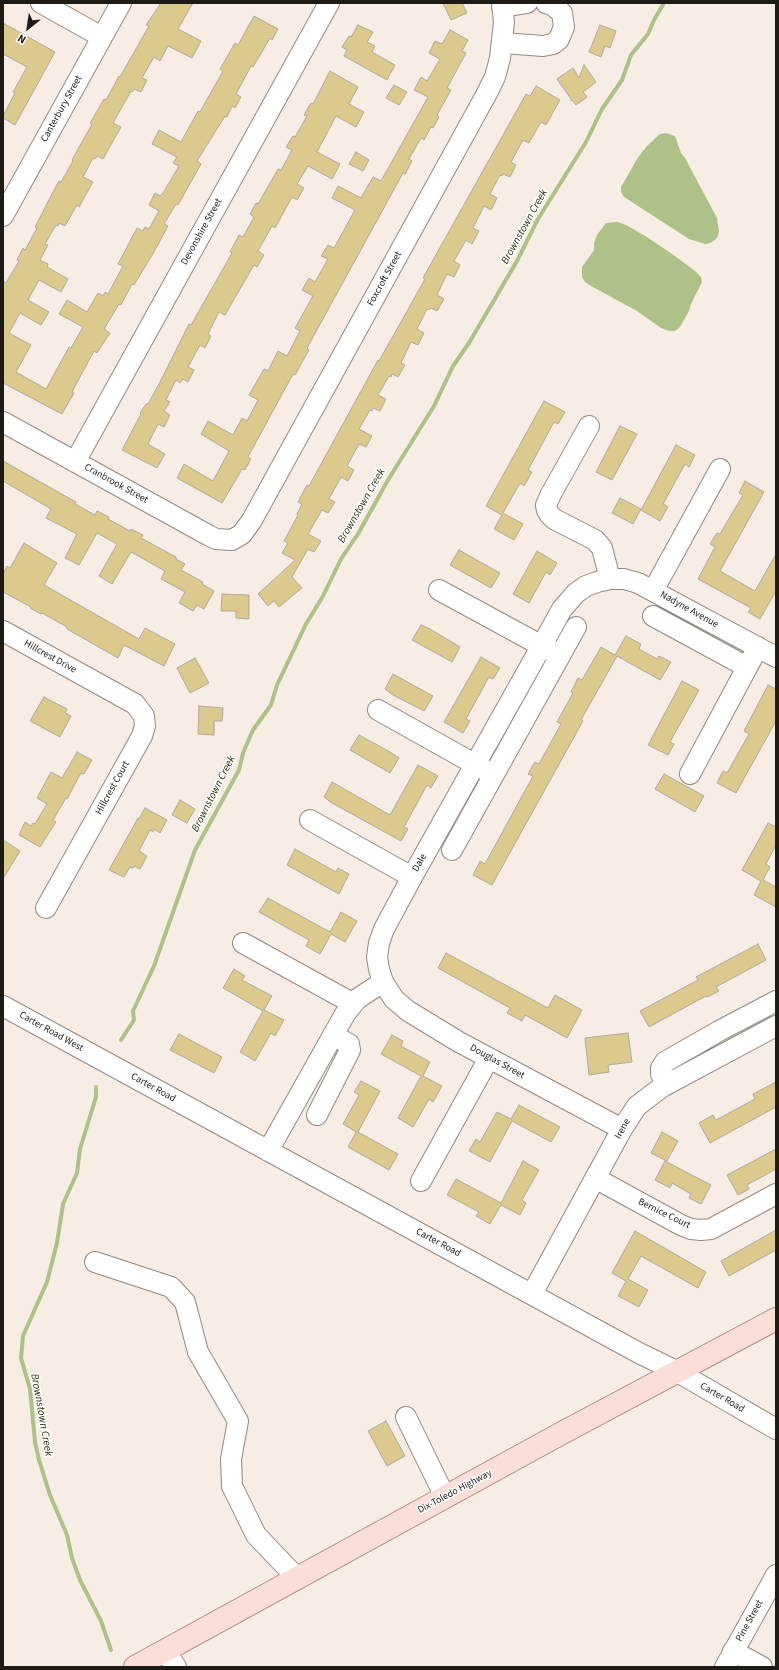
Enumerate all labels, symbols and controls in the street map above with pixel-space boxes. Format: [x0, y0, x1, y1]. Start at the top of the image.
north arrow [8, 8, 48, 48]
text: N [15, 31, 29, 47]
street label: Canterbury Street [39, 74, 85, 144]
water label: Brownstown Creek [499, 187, 551, 267]
street label: Devonshire Street [179, 197, 225, 267]
street label: Foxcroft Street [365, 250, 405, 308]
street label: Cranbrook Street [82, 461, 150, 507]
water label: Brownstown Creek [335, 466, 389, 546]
street label: Nadyne Avenue [658, 589, 720, 631]
street label: Hillcrest Drive [22, 638, 78, 676]
water label: Brownstown Creek [189, 754, 239, 834]
street label: Hillcrest Court [93, 759, 133, 817]
street label: Dale [410, 852, 430, 874]
street label: Carter Road West [17, 1009, 85, 1055]
street label: Douglas Street [467, 1042, 527, 1082]
street label: Carter Road [129, 1071, 177, 1105]
street label: Irene [613, 1117, 633, 1141]
street label: Bernice Court [636, 1196, 692, 1232]
street label: Carter Road [413, 1226, 463, 1260]
water label: Brownstown Creek [27, 1373, 55, 1457]
street label: Carter Road [698, 1380, 746, 1416]
street label: Dix-Toledo Highway [416, 1467, 494, 1517]
street label: Pine Street [734, 1598, 766, 1644]

